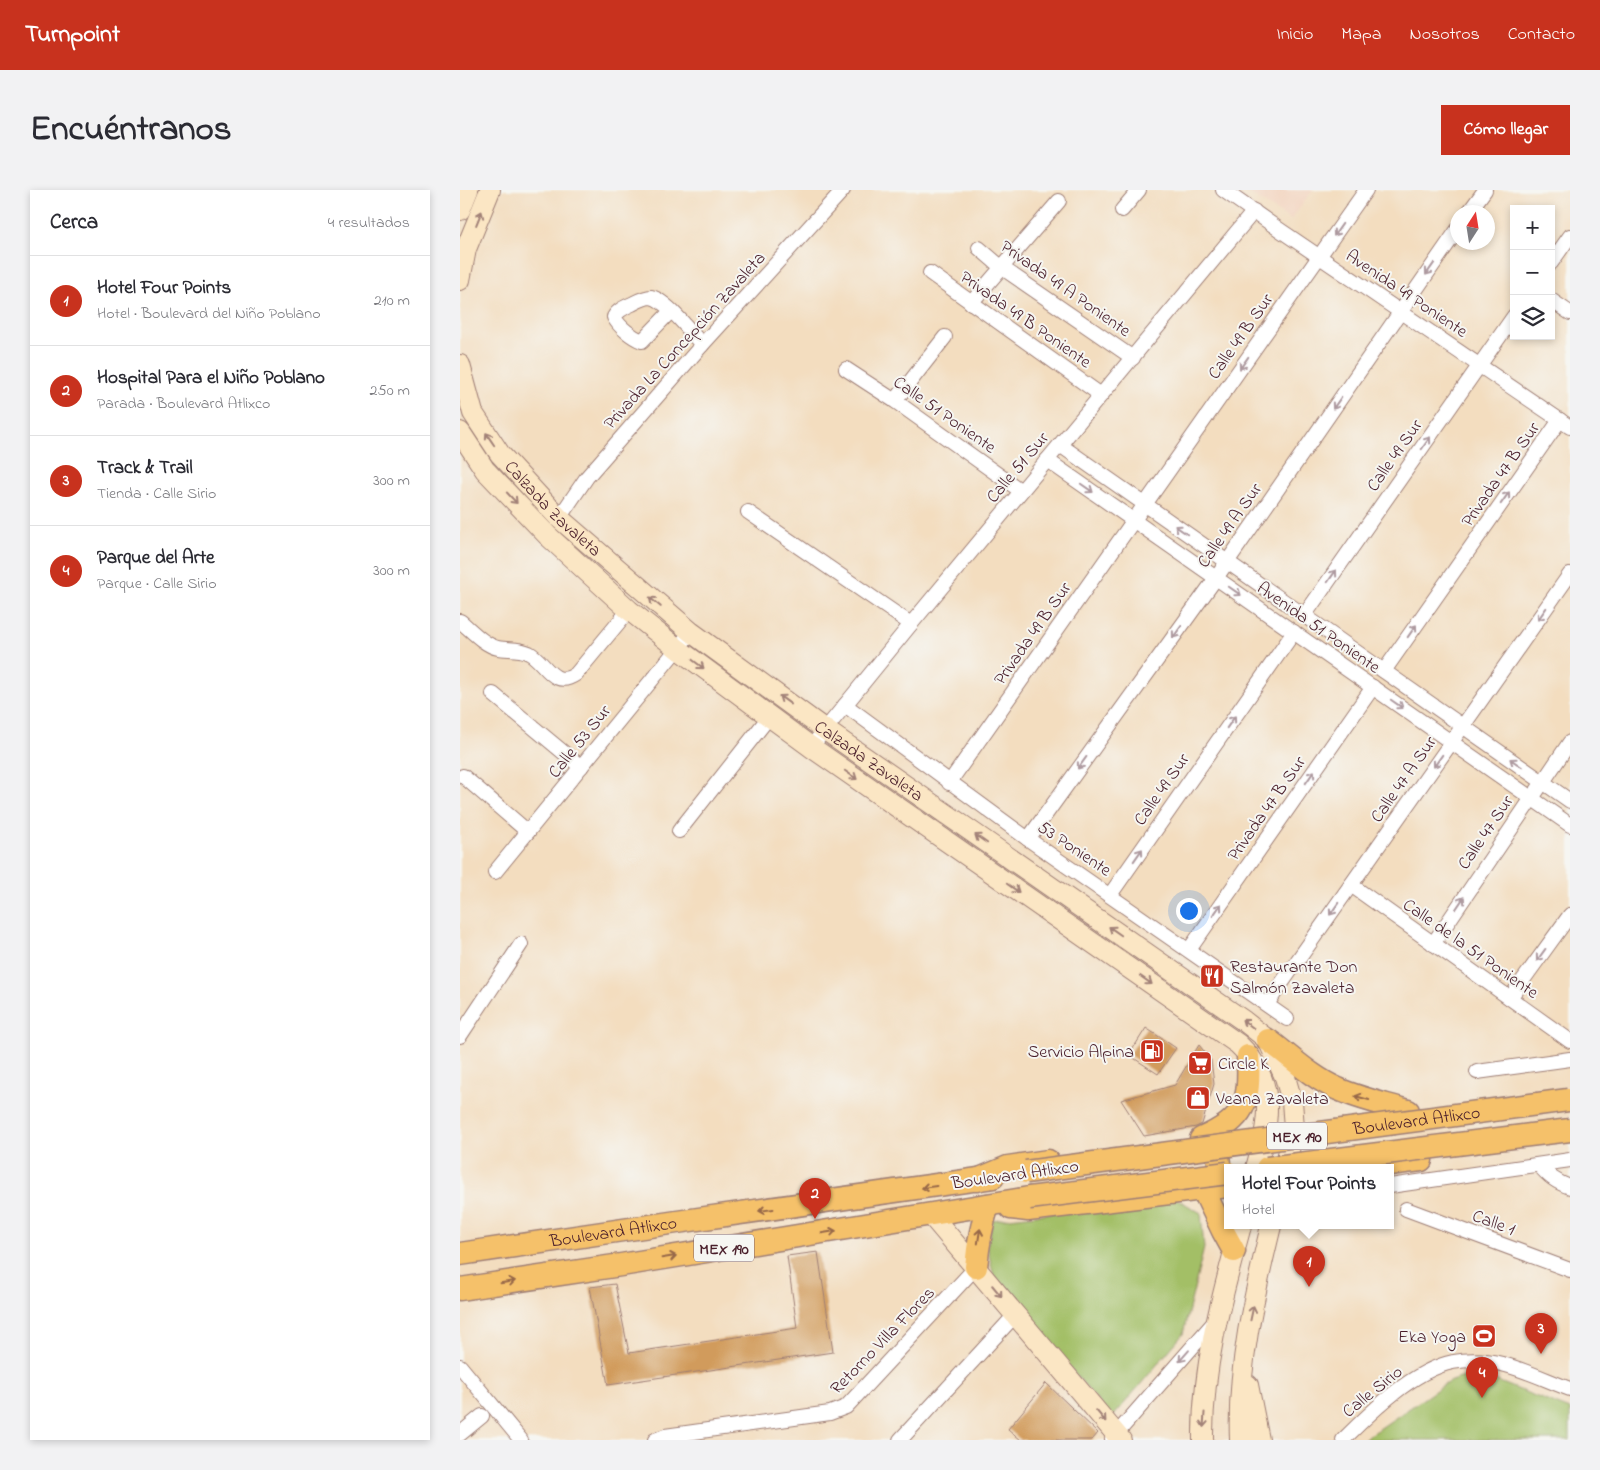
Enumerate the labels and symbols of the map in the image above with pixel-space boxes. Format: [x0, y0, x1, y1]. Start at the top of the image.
north arrow [1450, 205, 1495, 250]
one-way arrow [475, 211, 484, 226]
one-way arrow [1333, 223, 1343, 237]
street label: Privada 49 A Poniente [994, 235, 1136, 345]
street label: Avenida 49 Poniente [1340, 244, 1473, 346]
street label: Privada La Concepción Zavaleta [598, 247, 773, 436]
one-way arrow [1425, 262, 1435, 276]
street label: Privada 49 B Poniente [954, 266, 1097, 376]
street label: Calle 49 B Sur [1202, 289, 1281, 385]
one-way arrow [1239, 355, 1249, 369]
street label: Calle 51 Poniente [887, 370, 1001, 461]
one-way arrow [1332, 395, 1342, 409]
street label: Calle 49 Sur [1361, 414, 1430, 498]
street label: Privada 47 B Sur [1456, 417, 1548, 533]
street label: Calle 51 Sur [981, 427, 1056, 510]
one-way arrow [485, 433, 495, 447]
one-way arrow [1421, 436, 1431, 450]
street label: Calzada Zavaleta [497, 456, 606, 564]
street label: Calle 49 A Sur [1192, 478, 1270, 574]
one-way arrow [1080, 483, 1094, 493]
one-way arrow [506, 491, 518, 504]
one-way arrow [1500, 491, 1510, 505]
one-way arrow [1175, 525, 1189, 535]
one-way arrow [1327, 569, 1337, 583]
street label: Avenida 51 Poniente [1251, 576, 1386, 682]
street label: Privada 49 B Sur [988, 577, 1079, 691]
one-way arrow [1228, 586, 1242, 596]
one-way arrow [649, 597, 662, 608]
one-way arrow [1537, 607, 1547, 621]
one-way arrow [1172, 624, 1182, 638]
one-way arrow [1407, 624, 1417, 638]
one-way arrow [691, 659, 705, 669]
one-way arrow [778, 695, 792, 706]
one-way arrow [1390, 699, 1404, 709]
street label: Calle 53 Sur [543, 700, 619, 785]
street label: Calzada Zavaleta [808, 715, 928, 809]
one-way arrow [1226, 715, 1236, 729]
street label: Calle 47 A Sur [1365, 731, 1444, 829]
street label: Calle 49 Sur [1128, 748, 1197, 832]
street label: Privada 47 B Sur [1222, 751, 1314, 867]
one-way arrow [1433, 754, 1443, 768]
one-way arrow [1077, 756, 1087, 770]
one-way arrow [1509, 758, 1523, 768]
one-way arrow [844, 770, 858, 780]
one-way arrow [1305, 770, 1315, 784]
street label: Calle 47 Sur [1452, 790, 1521, 876]
street label: 53 Poniente [1032, 815, 1117, 884]
one-way arrow [975, 834, 989, 844]
one-way arrow [1133, 848, 1143, 862]
one-way arrow [1006, 883, 1020, 893]
street label: Calle de la 51 Poniente [1397, 893, 1544, 1007]
one-way arrow [1455, 897, 1465, 911]
your location [1176, 898, 1202, 924]
one-way arrow [1329, 901, 1340, 915]
one-way arrow [1212, 903, 1222, 917]
one-way arrow [1108, 926, 1122, 936]
one-way arrow [1536, 948, 1546, 962]
place label: Restaurante Don Salmón Zavaleta [1230, 955, 1358, 1002]
restaurant icon: Restaurante Don Salmón Zavaleta [1199, 963, 1225, 989]
one-way arrow [1139, 975, 1153, 985]
one-way arrow [1242, 1019, 1255, 1030]
fuel station icon: Servicio Alpina [1139, 1038, 1165, 1064]
place label: Servicio Alpina [1028, 1040, 1134, 1066]
supermarket icon: Circle K [1187, 1050, 1213, 1076]
place label: Circle K [1218, 1052, 1269, 1078]
shop icon: Veana Zavaleta [1185, 1085, 1211, 1111]
place label: Veana Zavaleta [1215, 1087, 1329, 1113]
one-way arrow [1354, 1092, 1370, 1102]
street label: Boulevard Atlixco [1351, 1101, 1482, 1144]
road number: MEX 190 [1267, 1122, 1327, 1149]
street label: Boulevard Atlixco [949, 1154, 1080, 1198]
pin: 2 [799, 1178, 831, 1219]
one-way arrow [921, 1182, 937, 1192]
street label: Calle 1 [1468, 1204, 1519, 1244]
one-way arrow [758, 1205, 774, 1215]
street label: Boulevard Atlixco [547, 1211, 679, 1256]
one-way arrow [821, 1226, 837, 1236]
one-way arrow [975, 1228, 985, 1244]
road number: MEX 190 [694, 1234, 754, 1262]
pin: 1 [1293, 1246, 1325, 1287]
one-way arrow [660, 1252, 676, 1262]
one-way arrow [500, 1276, 516, 1286]
street label: Retorno Villa Flores [825, 1281, 942, 1401]
one-way arrow [991, 1285, 1003, 1298]
one-way arrow [1248, 1305, 1257, 1321]
pin: 3 [1525, 1313, 1557, 1354]
sports icon: Eka Yoga [1471, 1323, 1497, 1349]
place label: Eka Yoga [1398, 1325, 1466, 1352]
one-way arrow [1179, 1349, 1190, 1362]
pin: 4 [1466, 1357, 1498, 1398]
street label: Calle Sirio [1337, 1360, 1409, 1425]
one-way arrow [1096, 1409, 1107, 1422]
one-way arrow [1199, 1411, 1209, 1427]

